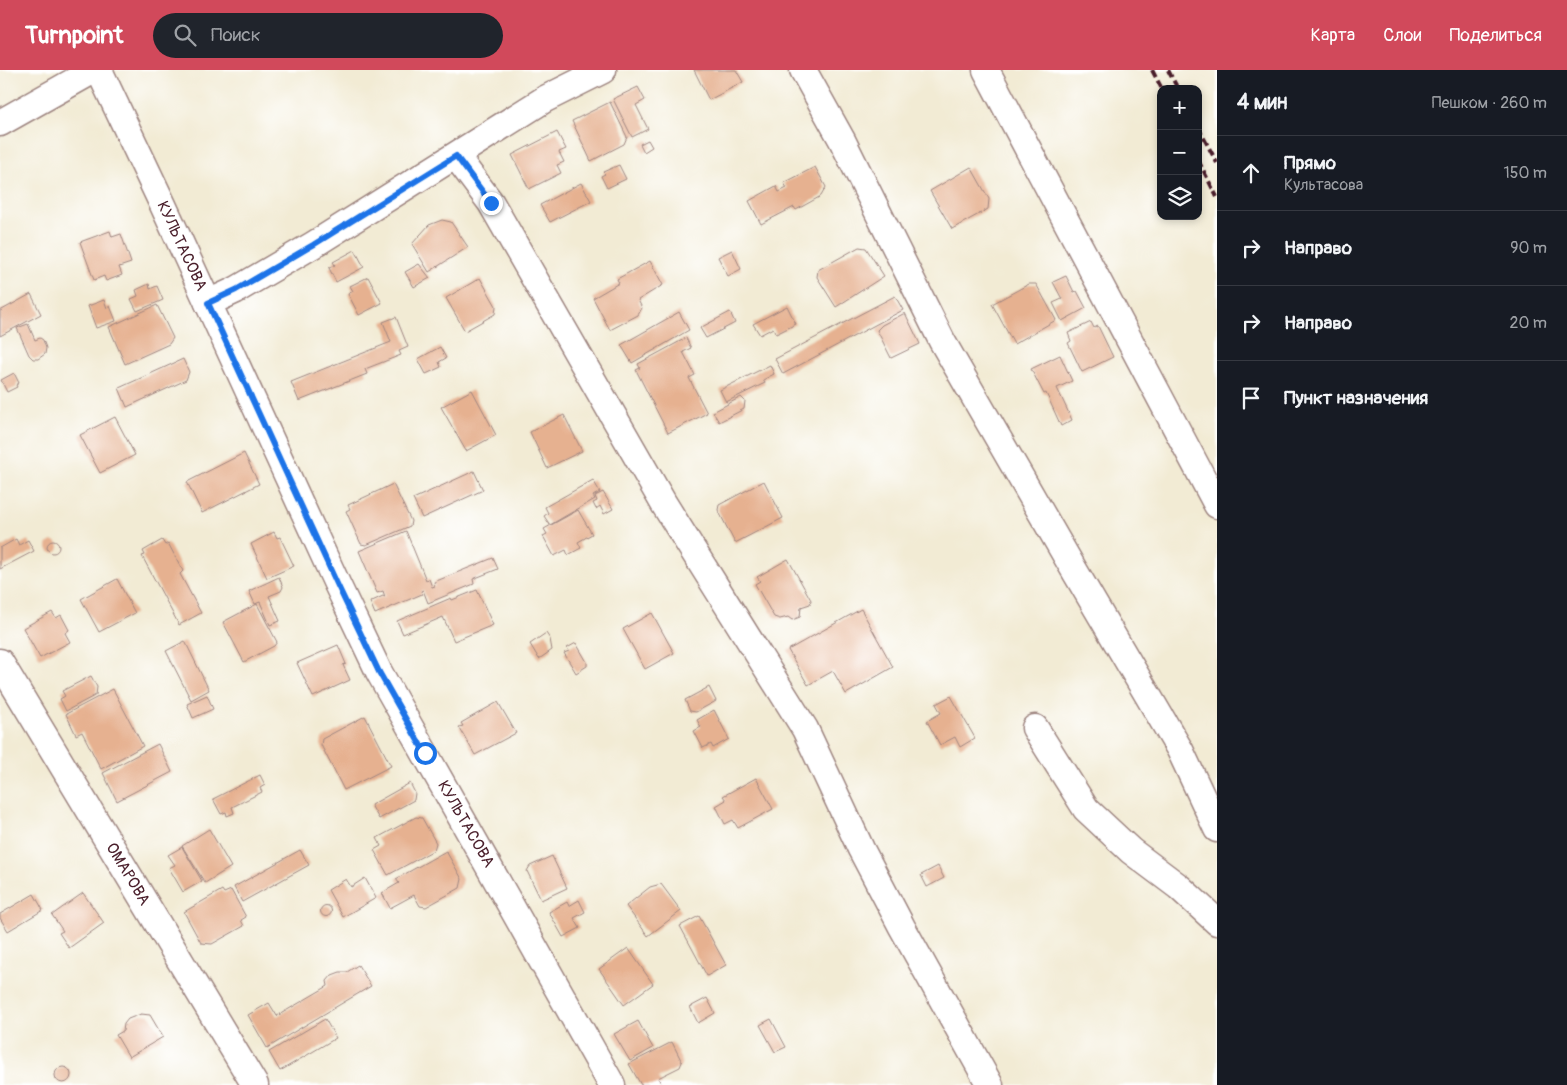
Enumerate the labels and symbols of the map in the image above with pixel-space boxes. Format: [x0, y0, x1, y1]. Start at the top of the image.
route end [480, 192, 503, 215]
street label: КУЛЬТАСОВА [152, 198, 212, 294]
route start [414, 742, 437, 765]
street label: КУЛЬТАСОВА [433, 777, 499, 871]
street label: ОМАРОВА [101, 839, 155, 909]

